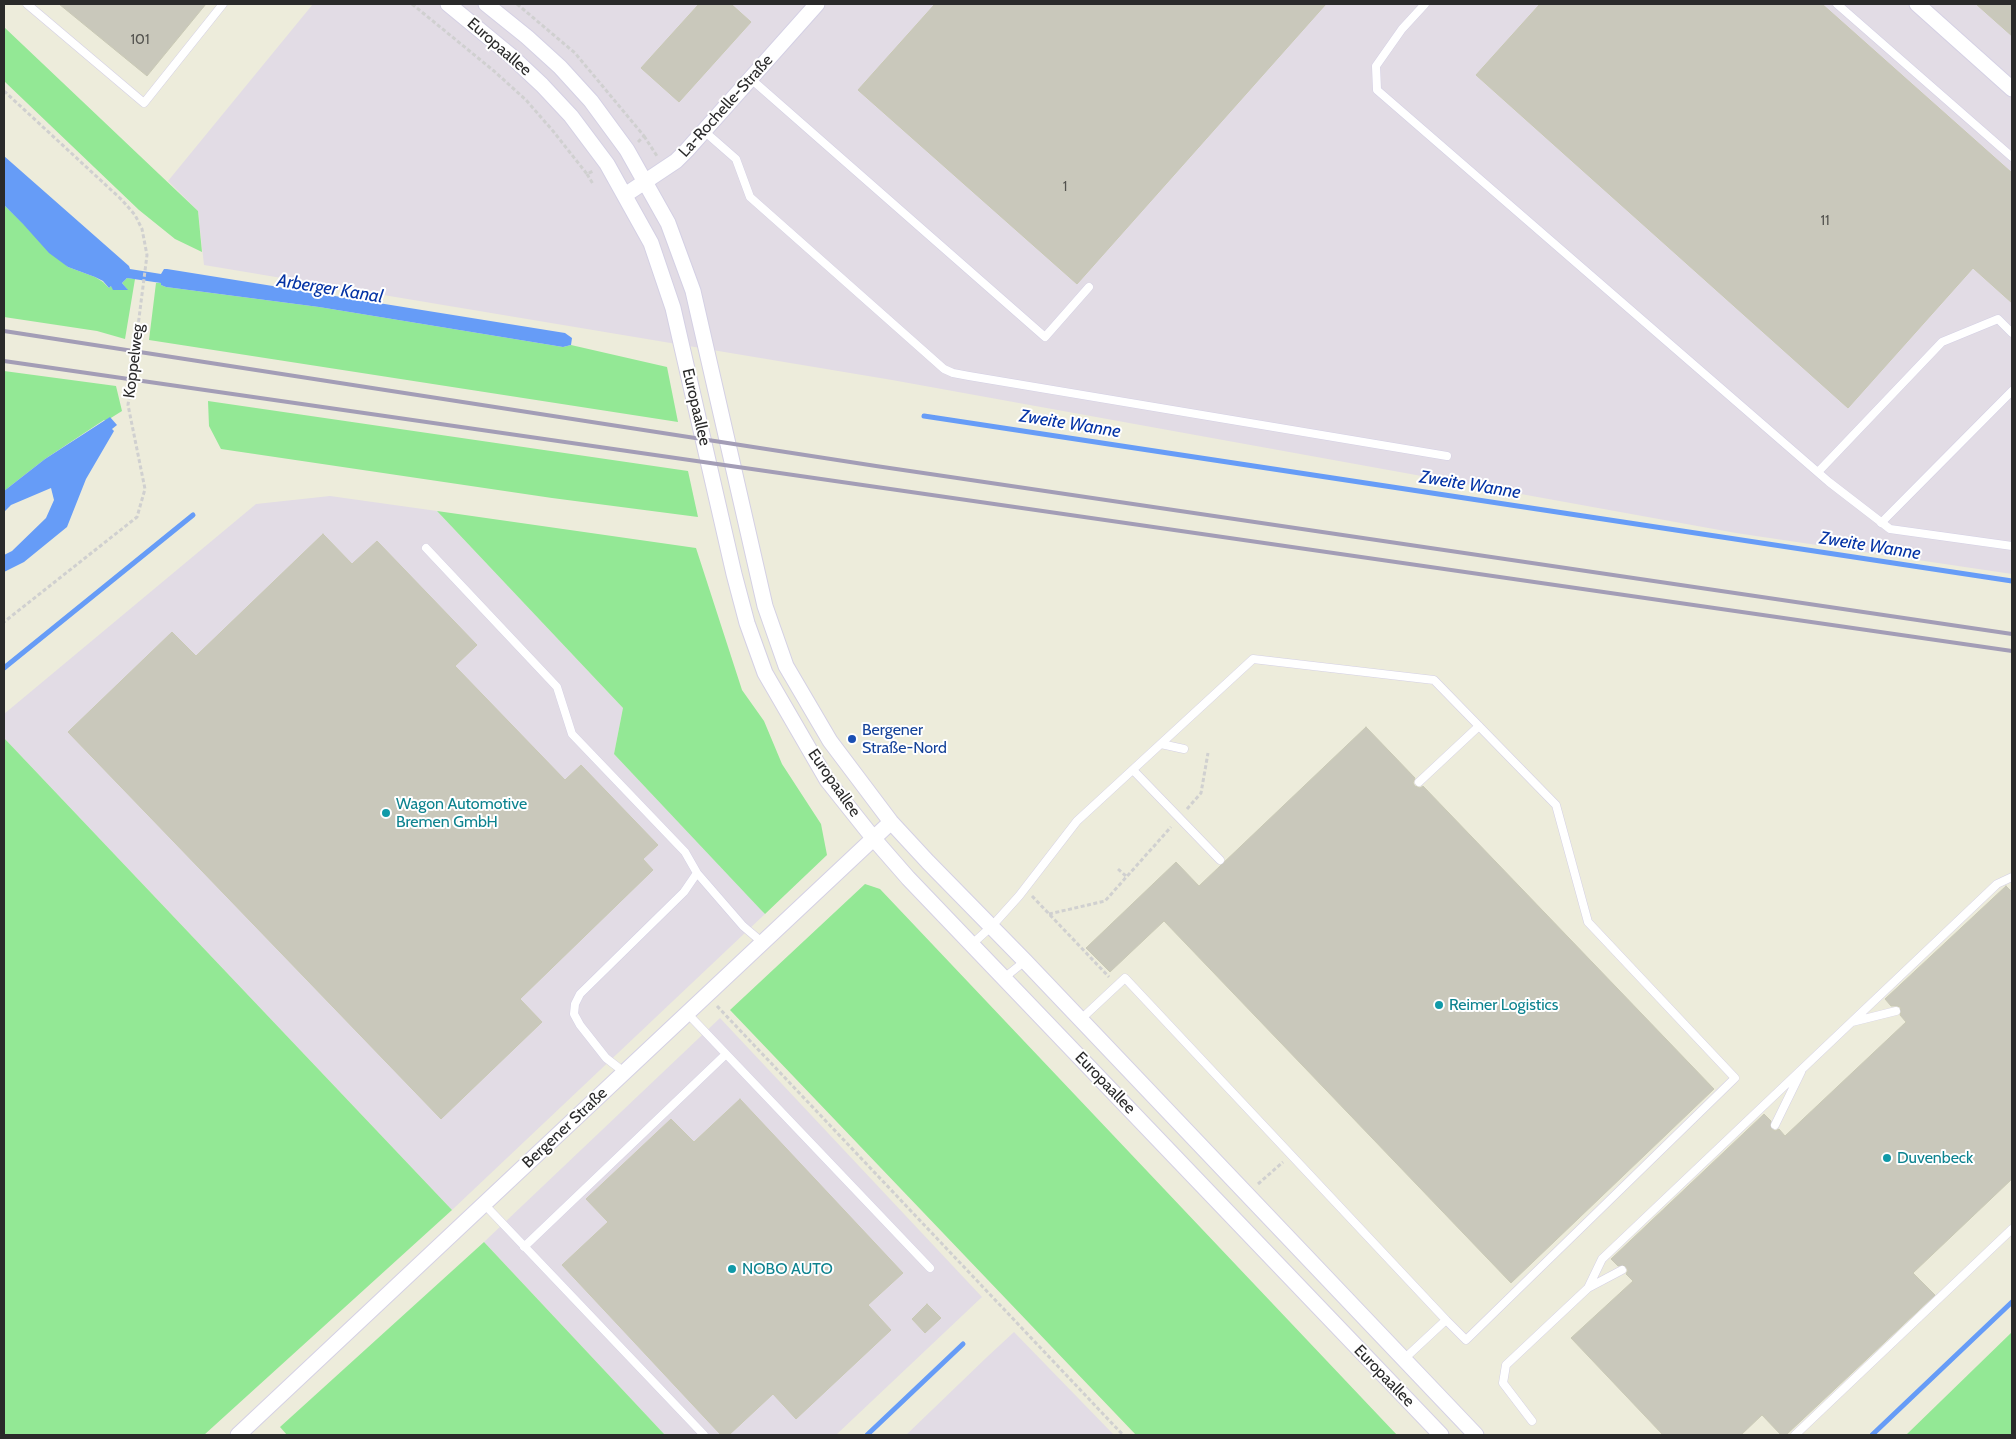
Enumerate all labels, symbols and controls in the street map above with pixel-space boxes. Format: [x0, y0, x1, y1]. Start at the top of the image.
street label: Europaallee [463, 14, 535, 80]
house number: 101 [131, 32, 149, 48]
street label: La-Rochelle-Straße [675, 51, 777, 161]
house number: 1 [1063, 179, 1067, 195]
house number: 11 [1820, 213, 1830, 229]
water label: Arberger Kanal [275, 270, 385, 308]
street label: Koppelweg [120, 323, 148, 399]
street label: Europaallee [678, 366, 714, 448]
water label: Zweite Wanne [1018, 405, 1122, 443]
water label: Zweite Wanne [1418, 466, 1522, 504]
water label: Zweite Wanne [1818, 527, 1922, 565]
place label: Bergener Straße-Nord [862, 720, 947, 758]
marker: Bergener Straße-Nord [846, 733, 858, 745]
street label: Europaallee [804, 745, 864, 821]
place label: Wagon Automotive Bremen GmbH [396, 794, 527, 832]
marker: Wagon Automotive Bremen GmbH [380, 807, 392, 819]
place label: Reimer Logistics [1449, 995, 1558, 1015]
marker: Reimer Logistics [1433, 999, 1445, 1011]
street label: Europaallee [1071, 1048, 1139, 1118]
street label: Bergener Straße [519, 1084, 611, 1172]
place label: Duvenbeck [1897, 1148, 1973, 1168]
marker: Duvenbeck [1881, 1152, 1893, 1164]
place label: NOBO AUTO [742, 1259, 833, 1279]
marker: NOBO AUTO [726, 1263, 738, 1275]
street label: Europaallee [1350, 1341, 1418, 1411]

